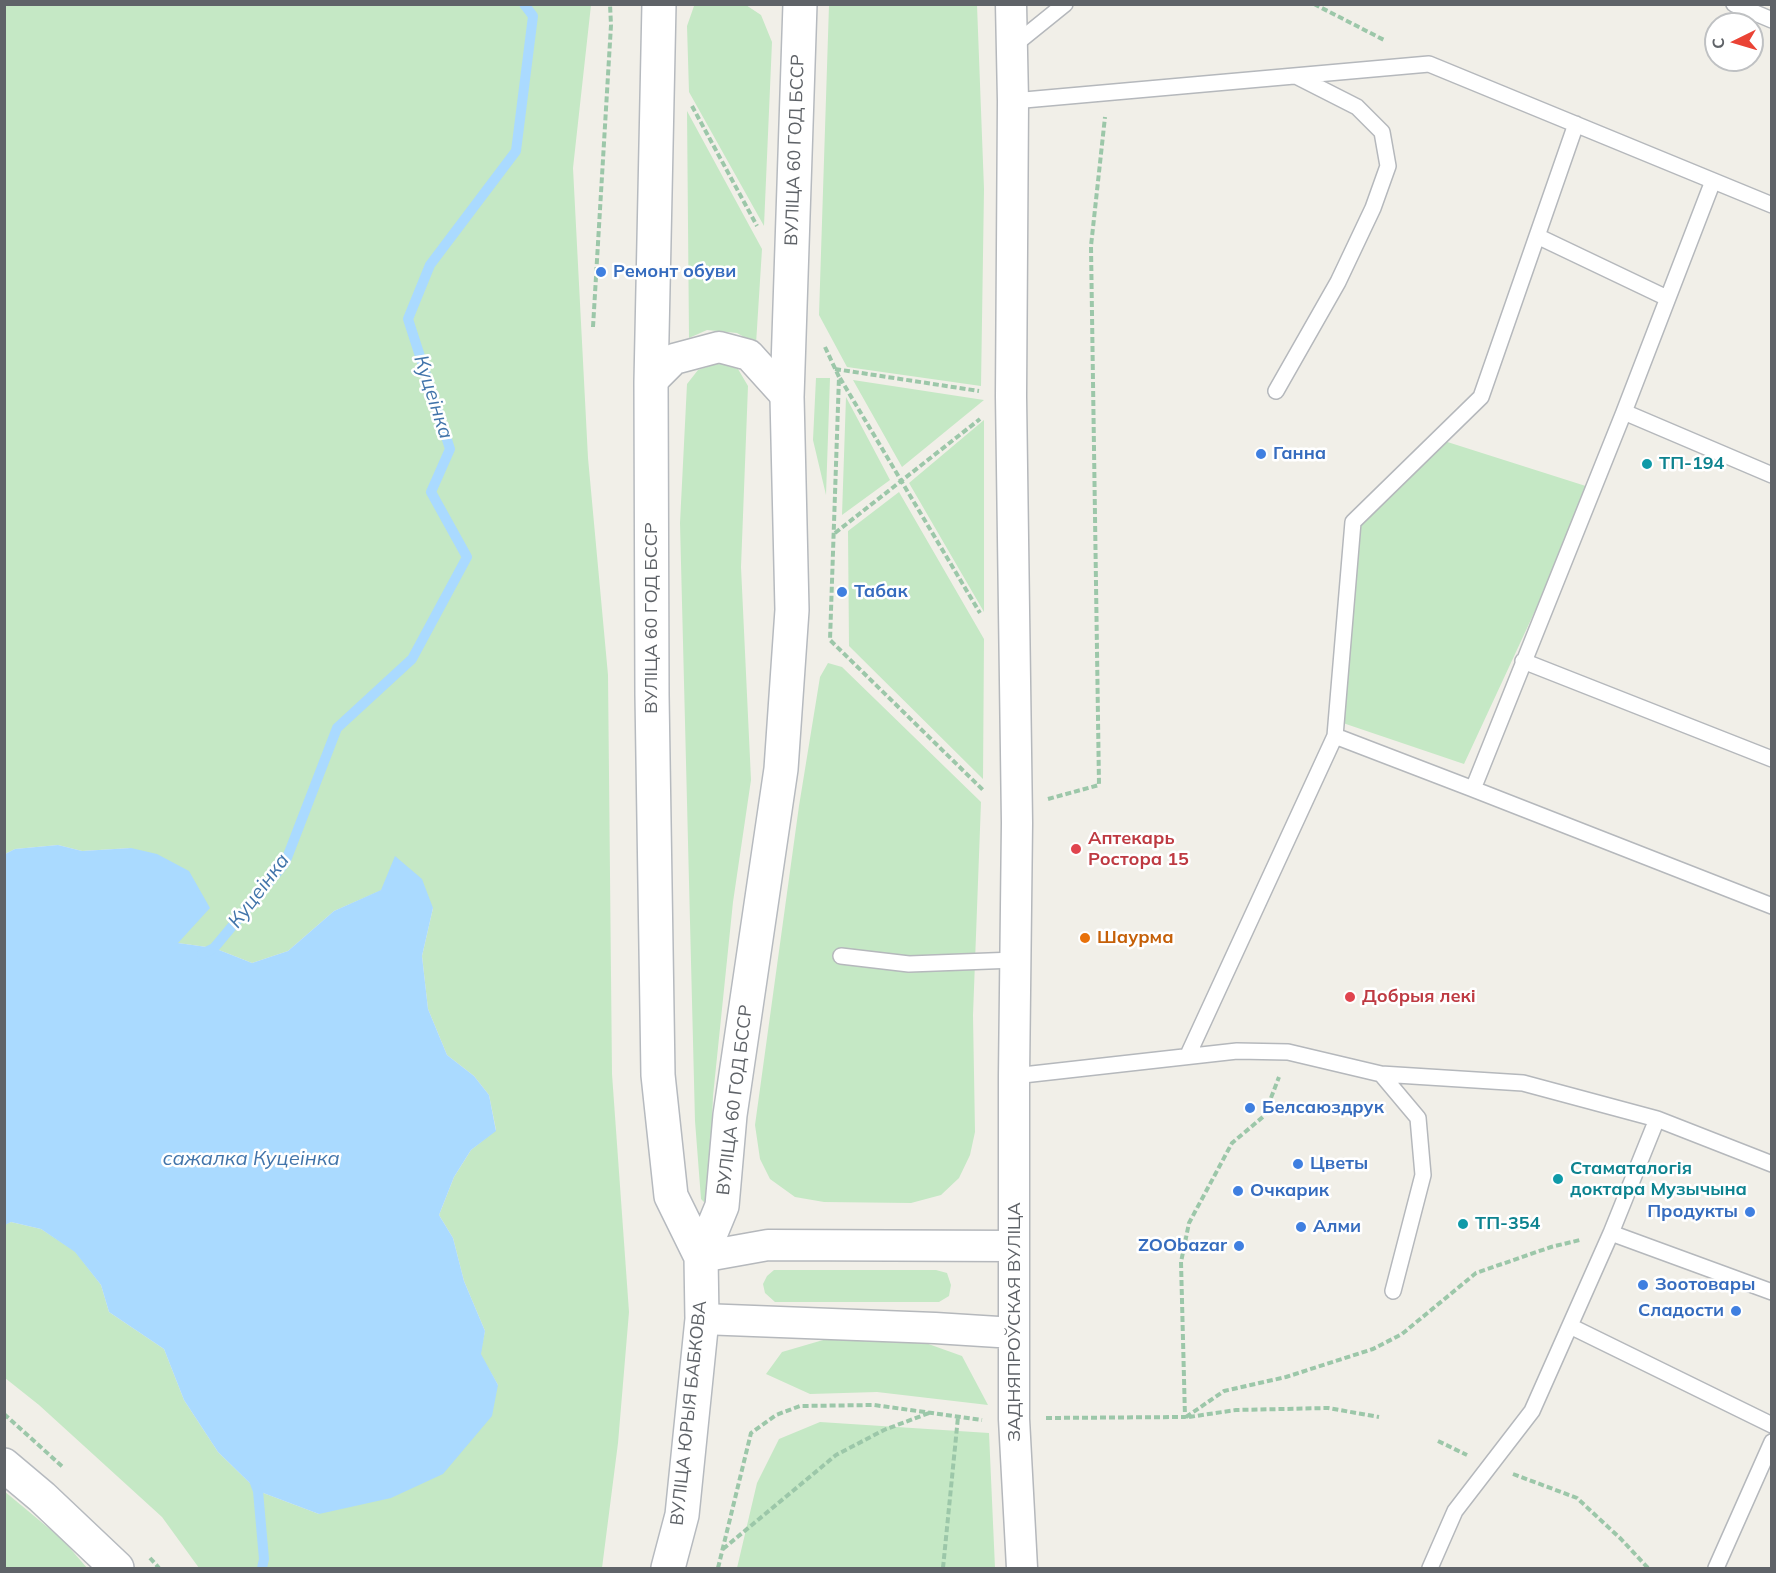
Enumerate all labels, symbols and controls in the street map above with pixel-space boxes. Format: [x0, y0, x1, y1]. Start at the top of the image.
north arrow [1704, 12, 1764, 72]
text: С [1708, 37, 1729, 50]
street label: ВУЛІЦА 60 ГОД БССР [781, 54, 809, 246]
place label: Ремонт обуви [613, 261, 736, 283]
marker: Ремонт обуви [594, 265, 608, 279]
water label: Куцеінка [408, 352, 458, 442]
place label: Ганна [1273, 443, 1326, 465]
marker: Ганна [1254, 447, 1268, 461]
place label: ТП-194 [1659, 453, 1724, 475]
marker: ТП-194 [1640, 457, 1654, 471]
street label: ВУЛІЦА 60 ГОД БССР [641, 522, 663, 714]
place label: Табак [854, 581, 908, 603]
marker: Табак [835, 585, 849, 599]
place label: Аптекарь Ростора 15 [1088, 828, 1189, 870]
marker: Аптекарь Ростора 15 [1069, 842, 1083, 856]
water label: Куцеінка [223, 849, 295, 933]
place label: Шаурма [1097, 927, 1174, 949]
marker: Шаурма [1078, 931, 1092, 945]
place label: Добрыя лекі [1362, 986, 1476, 1008]
marker: Добрыя лекі [1343, 990, 1357, 1004]
street label: ВУЛІЦА 60 ГОД БССР [713, 1004, 757, 1196]
place label: Белсаюздрук [1262, 1097, 1384, 1119]
marker: Белсаюздрук [1243, 1101, 1257, 1115]
water label: сажалка Куцеінка [162, 1147, 340, 1171]
place label: Цветы [1310, 1153, 1368, 1175]
marker: Цветы [1291, 1157, 1305, 1171]
place label: Стаматалогія доктара Музычына [1570, 1158, 1747, 1200]
marker: Стаматалогія доктара Музычына [1551, 1172, 1565, 1186]
place label: Очкарик [1250, 1180, 1329, 1202]
marker: Очкарик [1231, 1184, 1245, 1198]
place label: Продукты [1647, 1201, 1738, 1223]
street label: ЗАДНЯПРОЎСКАЯ ВУЛІЦА [1004, 1202, 1026, 1442]
marker: Продукты [1743, 1205, 1757, 1219]
place label: ТП-354 [1475, 1213, 1540, 1235]
place label: Алми [1313, 1216, 1361, 1238]
marker: ТП-354 [1456, 1217, 1470, 1231]
marker: Алми [1294, 1220, 1308, 1234]
place label: ZOObazar [1138, 1235, 1227, 1257]
marker: ZOObazar [1232, 1239, 1246, 1253]
place label: Зоотовары [1655, 1274, 1755, 1296]
marker: Зоотовары [1636, 1278, 1650, 1292]
street label: ВУЛІЦА ЮРЫЯ БАБКОВА [666, 1299, 712, 1527]
place label: Сладости [1638, 1300, 1724, 1322]
marker: Сладости [1729, 1304, 1743, 1318]

